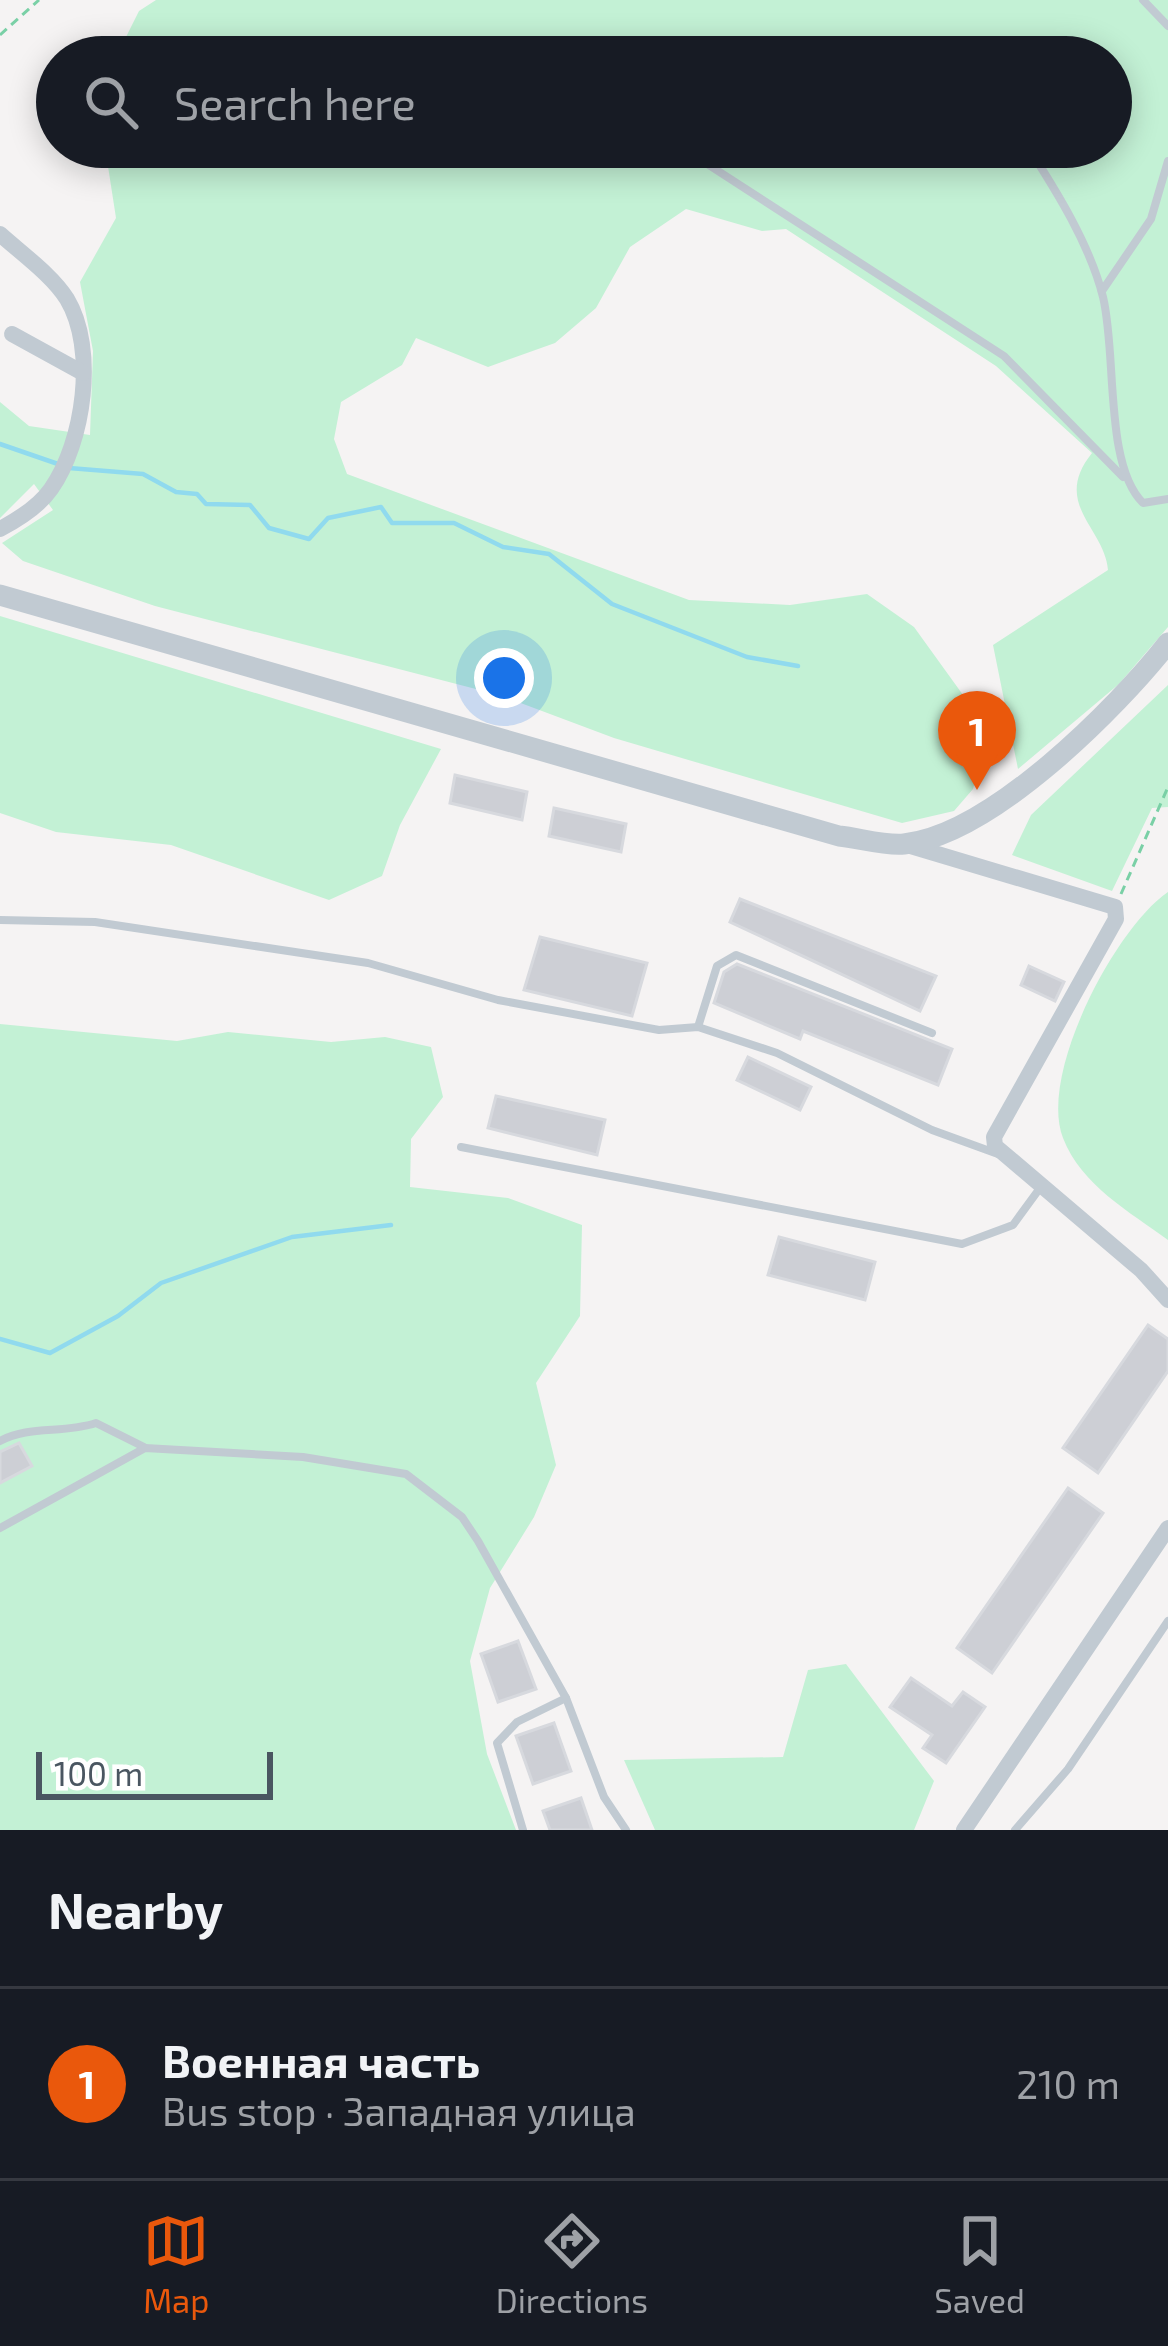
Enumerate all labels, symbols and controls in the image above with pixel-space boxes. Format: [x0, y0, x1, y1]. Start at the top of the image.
search box [36, 36, 1132, 168]
icon: search [78, 69, 144, 135]
text: Search here [174, 75, 416, 129]
your location [474, 648, 534, 708]
pin: 1 [938, 691, 1016, 790]
scale bar [36, 1746, 273, 1799]
text: 100 m [54, 1753, 143, 1793]
text: Nearby [48, 1878, 223, 1939]
text: Военная часть [162, 2033, 480, 2087]
text: 1 [79, 2060, 95, 2107]
text: 210 m [1016, 2060, 1120, 2107]
text: Bus stop · Западная улица [162, 2087, 636, 2134]
tab: Map [143, 2208, 209, 2320]
tab: Directions [496, 2208, 648, 2320]
tab: Saved [934, 2208, 1025, 2320]

